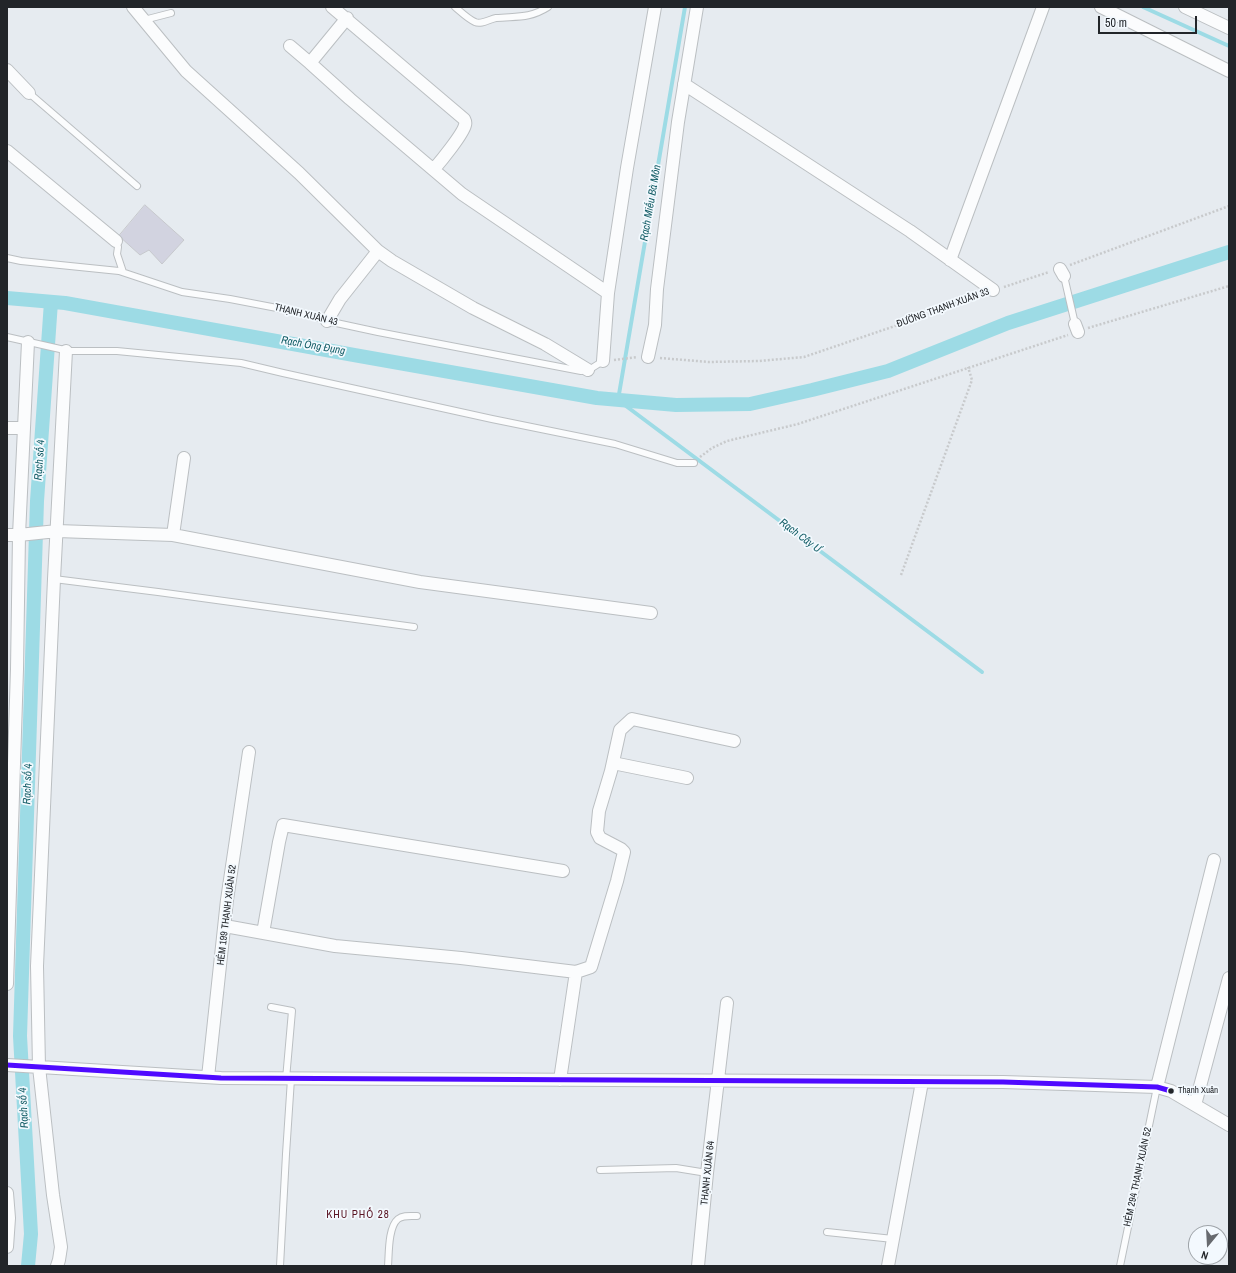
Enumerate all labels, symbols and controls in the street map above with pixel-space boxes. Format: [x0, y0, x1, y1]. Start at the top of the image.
scale bar [1100, 8, 1199, 34]
text: 50 m [1105, 15, 1127, 31]
water label: Rạch Miếu Bà Môn [638, 164, 664, 242]
street label: ĐƯỜNG THẠNH XUÂN 33 [895, 286, 991, 330]
street label: THẠNH XUÂN 43 [273, 301, 339, 329]
water label: Rạch Ông Đụng [280, 334, 346, 358]
water label: Rạch số 4 [32, 439, 48, 481]
water label: Rạch Cây Ư [777, 516, 823, 556]
water label: Rạch số 4 [21, 763, 35, 805]
street label: HẺM 199 THẠNH XUÂN 52 [215, 864, 239, 966]
marker: Thạnh Xuân [1166, 1086, 1176, 1096]
place label: Thạnh Xuân [1178, 1086, 1218, 1096]
water label: Rạch số 4 [16, 1087, 32, 1129]
street label: HẺM 294 THẠNH XUÂN 52 [1122, 1126, 1154, 1228]
street label: THẠNH XUÂN 64 [699, 1140, 717, 1206]
district label: KHU PHỐ 28 [326, 1208, 390, 1222]
north arrow [1188, 1225, 1228, 1265]
text: N [1199, 1248, 1210, 1263]

